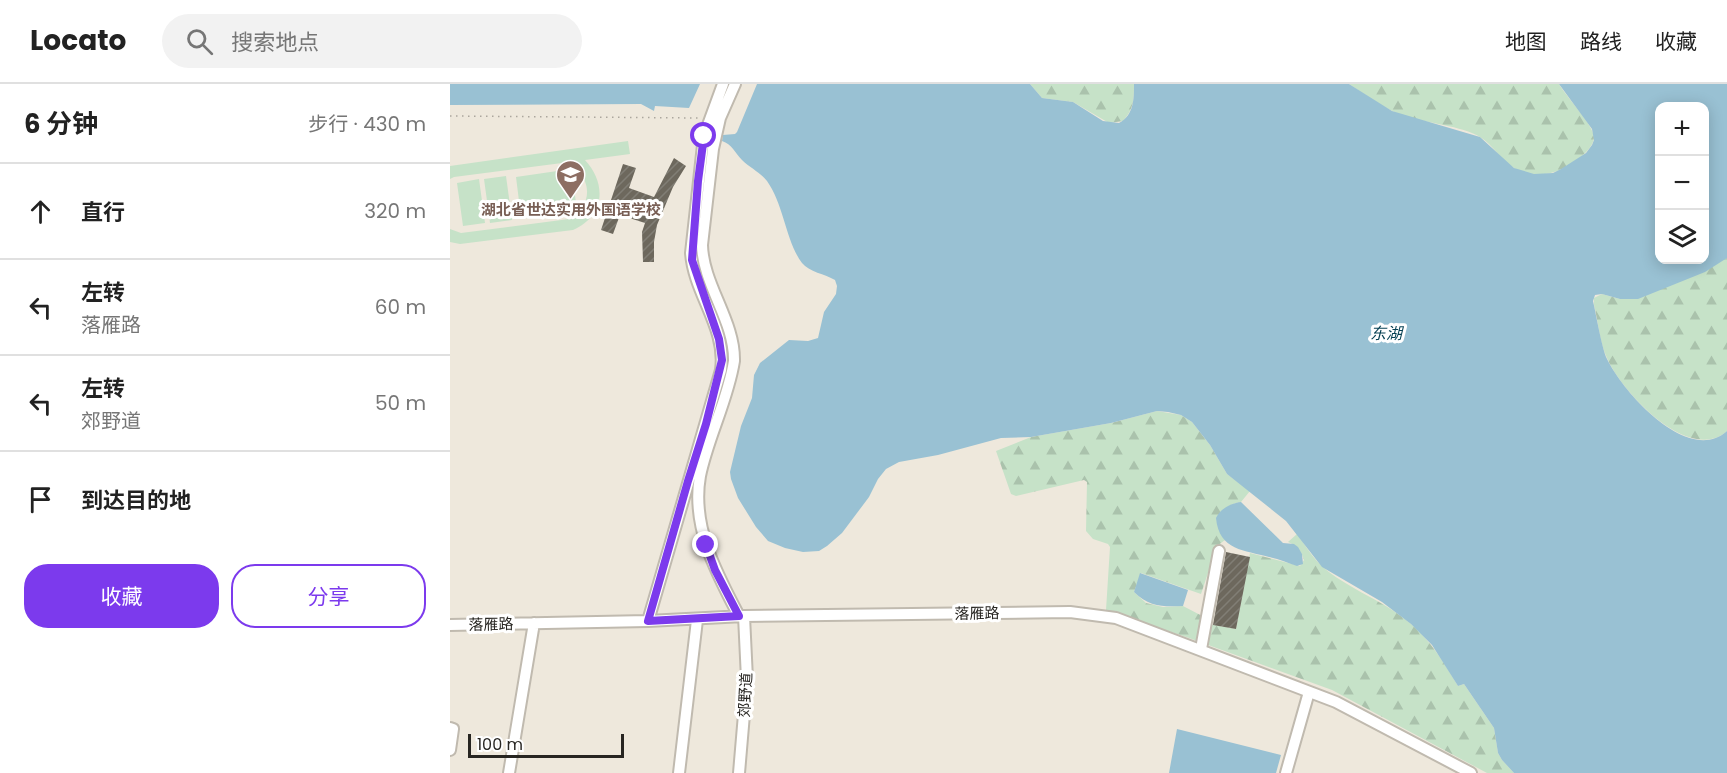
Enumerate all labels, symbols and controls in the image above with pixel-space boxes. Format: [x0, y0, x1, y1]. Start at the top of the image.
search box [162, 14, 582, 68]
text: Locato [30, 21, 126, 60]
icon: search [183, 25, 216, 58]
text: 搜索地点 [231, 27, 319, 58]
text: 地图 [1505, 27, 1547, 56]
text: 路线 [1580, 27, 1622, 56]
text: 收藏 [1655, 27, 1697, 56]
map controls [1655, 102, 1709, 264]
button: + [1655, 102, 1709, 156]
text: 6 分钟 [24, 106, 98, 142]
text: 步行 · 430 m [308, 110, 426, 138]
route start [690, 122, 716, 148]
button: − [1655, 156, 1709, 210]
school or university icon: 湖北省世达实用外国语学校 [555, 158, 587, 200]
icon: ahead [24, 195, 57, 228]
text: 直行 [81, 197, 125, 228]
text: 320 m [364, 197, 426, 225]
place label: 湖北省世达实用外国语学校 [481, 199, 661, 220]
button: layers [1655, 210, 1709, 264]
text: 左转 [81, 277, 125, 308]
icon: left [24, 291, 57, 324]
text: 60 m [375, 293, 426, 321]
text: 落雁路 [81, 311, 141, 339]
water label: 东湖 [1370, 322, 1405, 345]
text: 左转 [81, 373, 125, 404]
icon: left [24, 387, 57, 420]
text: 50 m [375, 389, 426, 417]
text: 郊野道 [81, 407, 141, 435]
icon: arrive [24, 483, 57, 516]
text: 到达目的地 [81, 485, 191, 516]
route end [692, 531, 718, 557]
button: 收藏 [24, 564, 219, 628]
button: 分享 [231, 564, 426, 628]
street label: 落雁路 [954, 602, 1000, 624]
street label: 落雁路 [468, 613, 514, 635]
street label: 郊野道 [733, 672, 757, 718]
scale bar [468, 731, 624, 758]
text: 100 m [477, 733, 523, 756]

